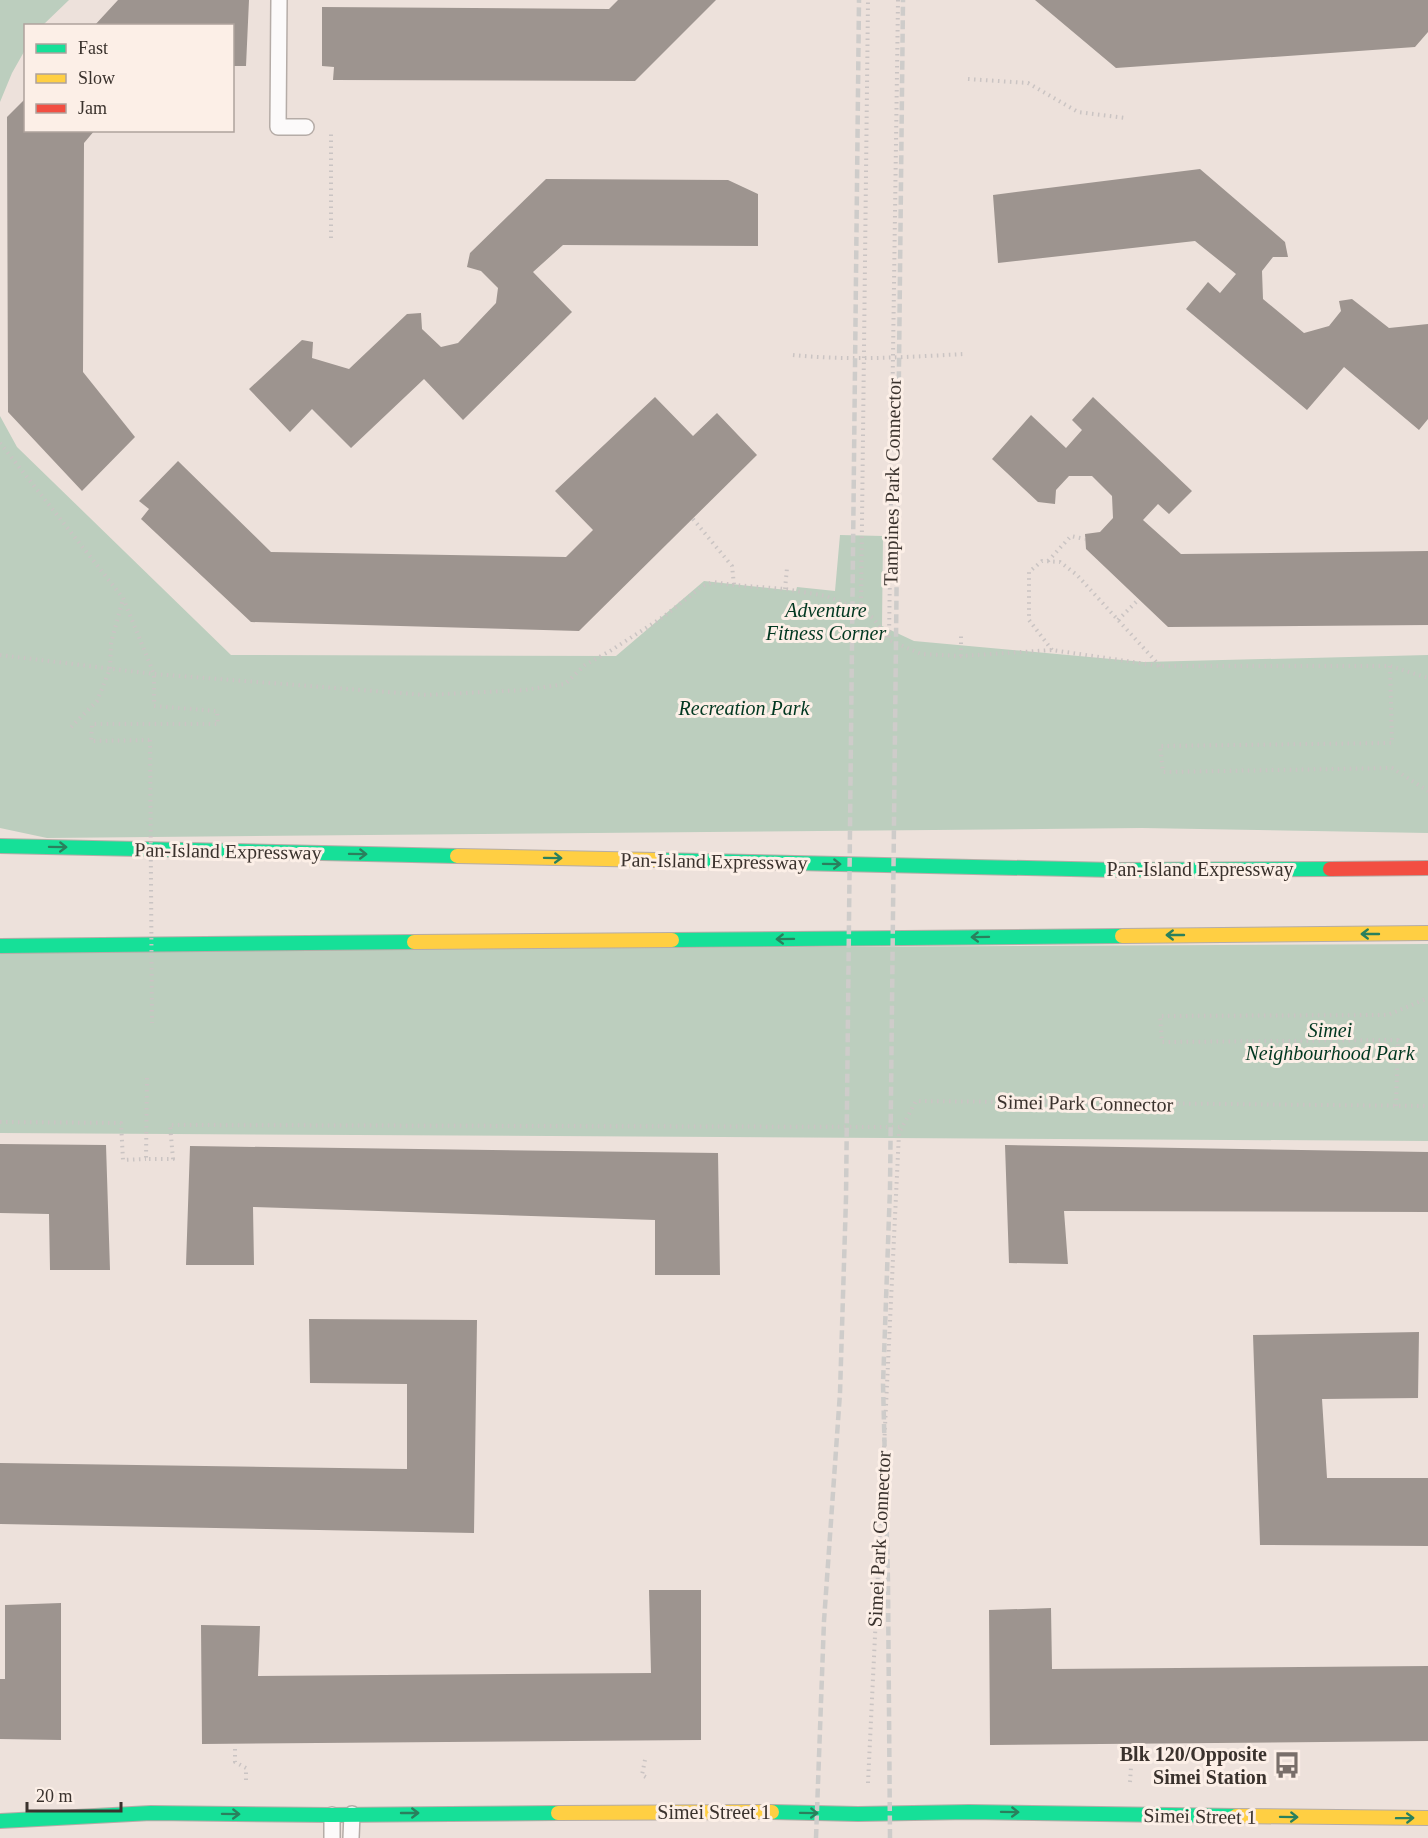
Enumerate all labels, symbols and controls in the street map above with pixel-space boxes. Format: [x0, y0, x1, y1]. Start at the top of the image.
legend [24, 24, 234, 132]
text: Fast [78, 38, 108, 58]
text: Slow [78, 68, 115, 88]
text: Jam [78, 98, 107, 118]
street label: Tampines Park Connector [879, 378, 906, 586]
park label: Adventure Fitness Corner [765, 599, 886, 644]
park label: Recreation Park [678, 697, 811, 719]
street label: Pan-Island Expressway [134, 838, 322, 865]
one-way arrow [48, 841, 68, 853]
one-way arrow [348, 848, 368, 859]
street label: Pan-Island Expressway [620, 848, 808, 875]
one-way arrow [543, 852, 563, 864]
one-way arrow [822, 858, 842, 870]
street label: Pan-Island Expressway [1106, 858, 1294, 881]
one-way arrow [1360, 928, 1380, 940]
one-way arrow [1165, 929, 1185, 941]
one-way arrow [970, 931, 990, 943]
one-way arrow [775, 933, 795, 945]
park label: Simei Neighbourhood Park [1244, 1019, 1416, 1065]
street label: Simei Park Connector [997, 1090, 1174, 1116]
street label: Simei Park Connector [863, 1450, 895, 1628]
place label: Blk 120/Opposite Simei Station [1120, 1743, 1267, 1788]
bus stop icon: Blk 120/Opposite Simei Station [1272, 1750, 1302, 1780]
scale bar [27, 1775, 122, 1813]
text: 20 m [36, 1786, 73, 1806]
street label: Simei Street 1 [657, 1801, 771, 1823]
street label: Simei Street 1 [1143, 1804, 1257, 1828]
one-way arrow [400, 1807, 420, 1819]
one-way arrow [798, 1807, 818, 1819]
one-way arrow [999, 1807, 1019, 1818]
one-way arrow [220, 1808, 240, 1820]
one-way arrow [1278, 1812, 1298, 1823]
one-way arrow [1394, 1813, 1414, 1824]

